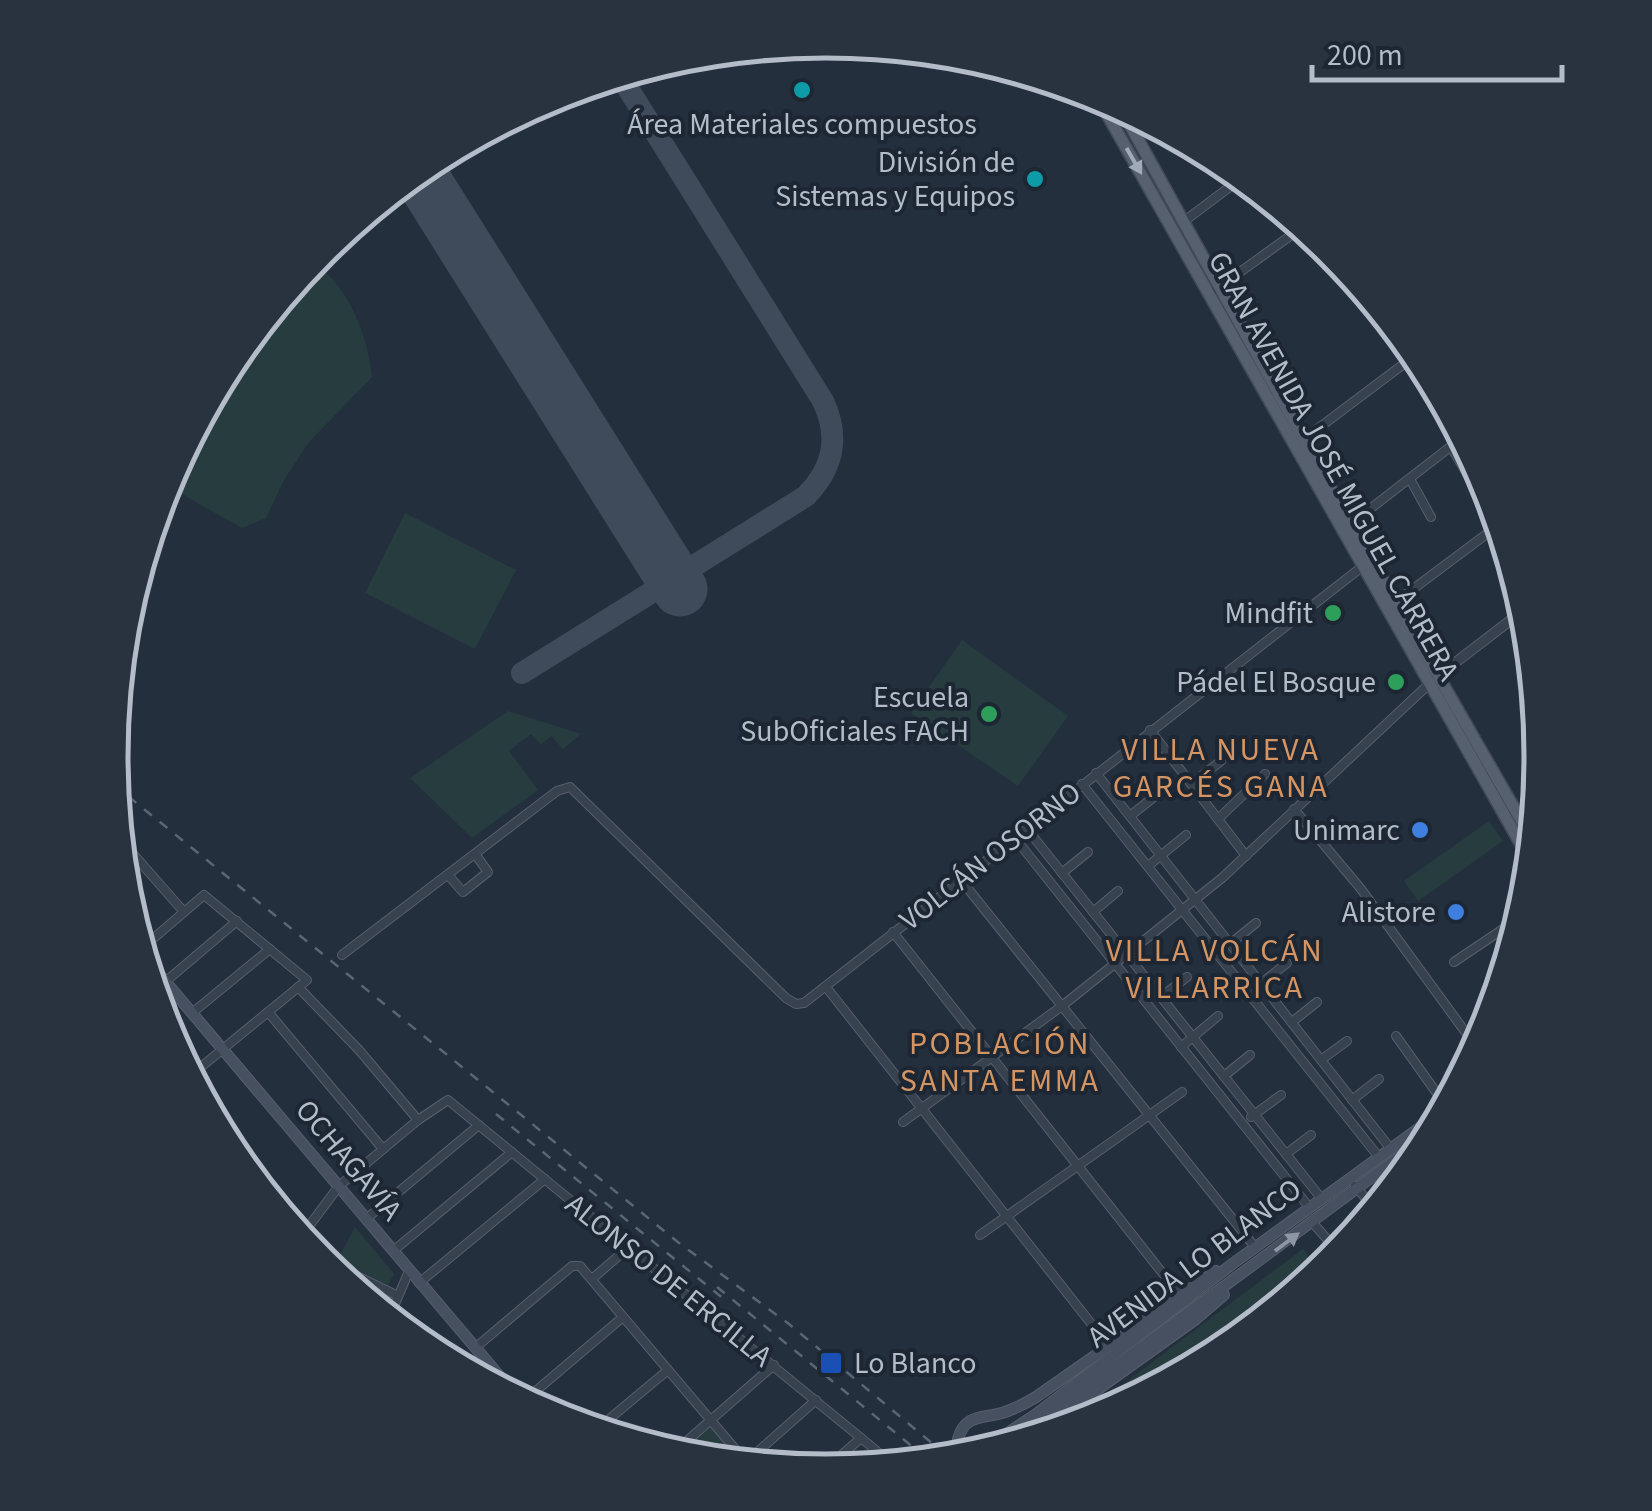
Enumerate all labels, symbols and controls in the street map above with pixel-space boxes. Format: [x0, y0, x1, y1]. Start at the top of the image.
scale bar [1312, 20, 1562, 82]
text: 200 m [1327, 34, 1403, 77]
marker: Área Materiales compuestos [791, 79, 813, 101]
place label: Área Materiales compuestos [627, 103, 977, 146]
place label: División de Sistemas y Equipos [775, 141, 1015, 218]
one-way arrow [1125, 147, 1142, 176]
marker: División de Sistemas y Equipos [1024, 168, 1046, 190]
street label: GRAN AVENIDA JOSÉ MIGUEL CARRERA [1197, 244, 1470, 689]
place label: Mindfit [1224, 592, 1313, 635]
marker: Mindfit [1322, 602, 1344, 624]
place label: Pádel El Bosque [1176, 661, 1376, 704]
marker: Pádel El Bosque [1385, 671, 1407, 693]
place label: Escuela SubOficiales FACH [740, 676, 969, 753]
marker: Escuela SubOficiales FACH [978, 703, 1000, 725]
district label: VILLA NUEVA GARCÉS GANA [1113, 727, 1329, 810]
street label: VOLCÁN OSORNO [890, 772, 1090, 941]
place label: Unimarc [1293, 809, 1400, 852]
marker: Unimarc [1409, 819, 1431, 841]
place label: Alistore [1342, 891, 1436, 934]
marker: Alistore [1445, 901, 1467, 923]
district label: VILLA VOLCÁN VILLARRICA [1106, 928, 1324, 1011]
district label: POBLACIÓN SANTA EMMA [900, 1021, 1100, 1104]
street label: OCHAGAVÍA [285, 1090, 413, 1231]
street label: AVENIDA LO BLANCO [1078, 1168, 1311, 1358]
street label: ALONSO DE ERCILLA [556, 1183, 782, 1378]
one-way arrow [1274, 1232, 1300, 1252]
place label: Lo Blanco [854, 1342, 977, 1385]
marker: Lo Blanco [818, 1350, 844, 1376]

